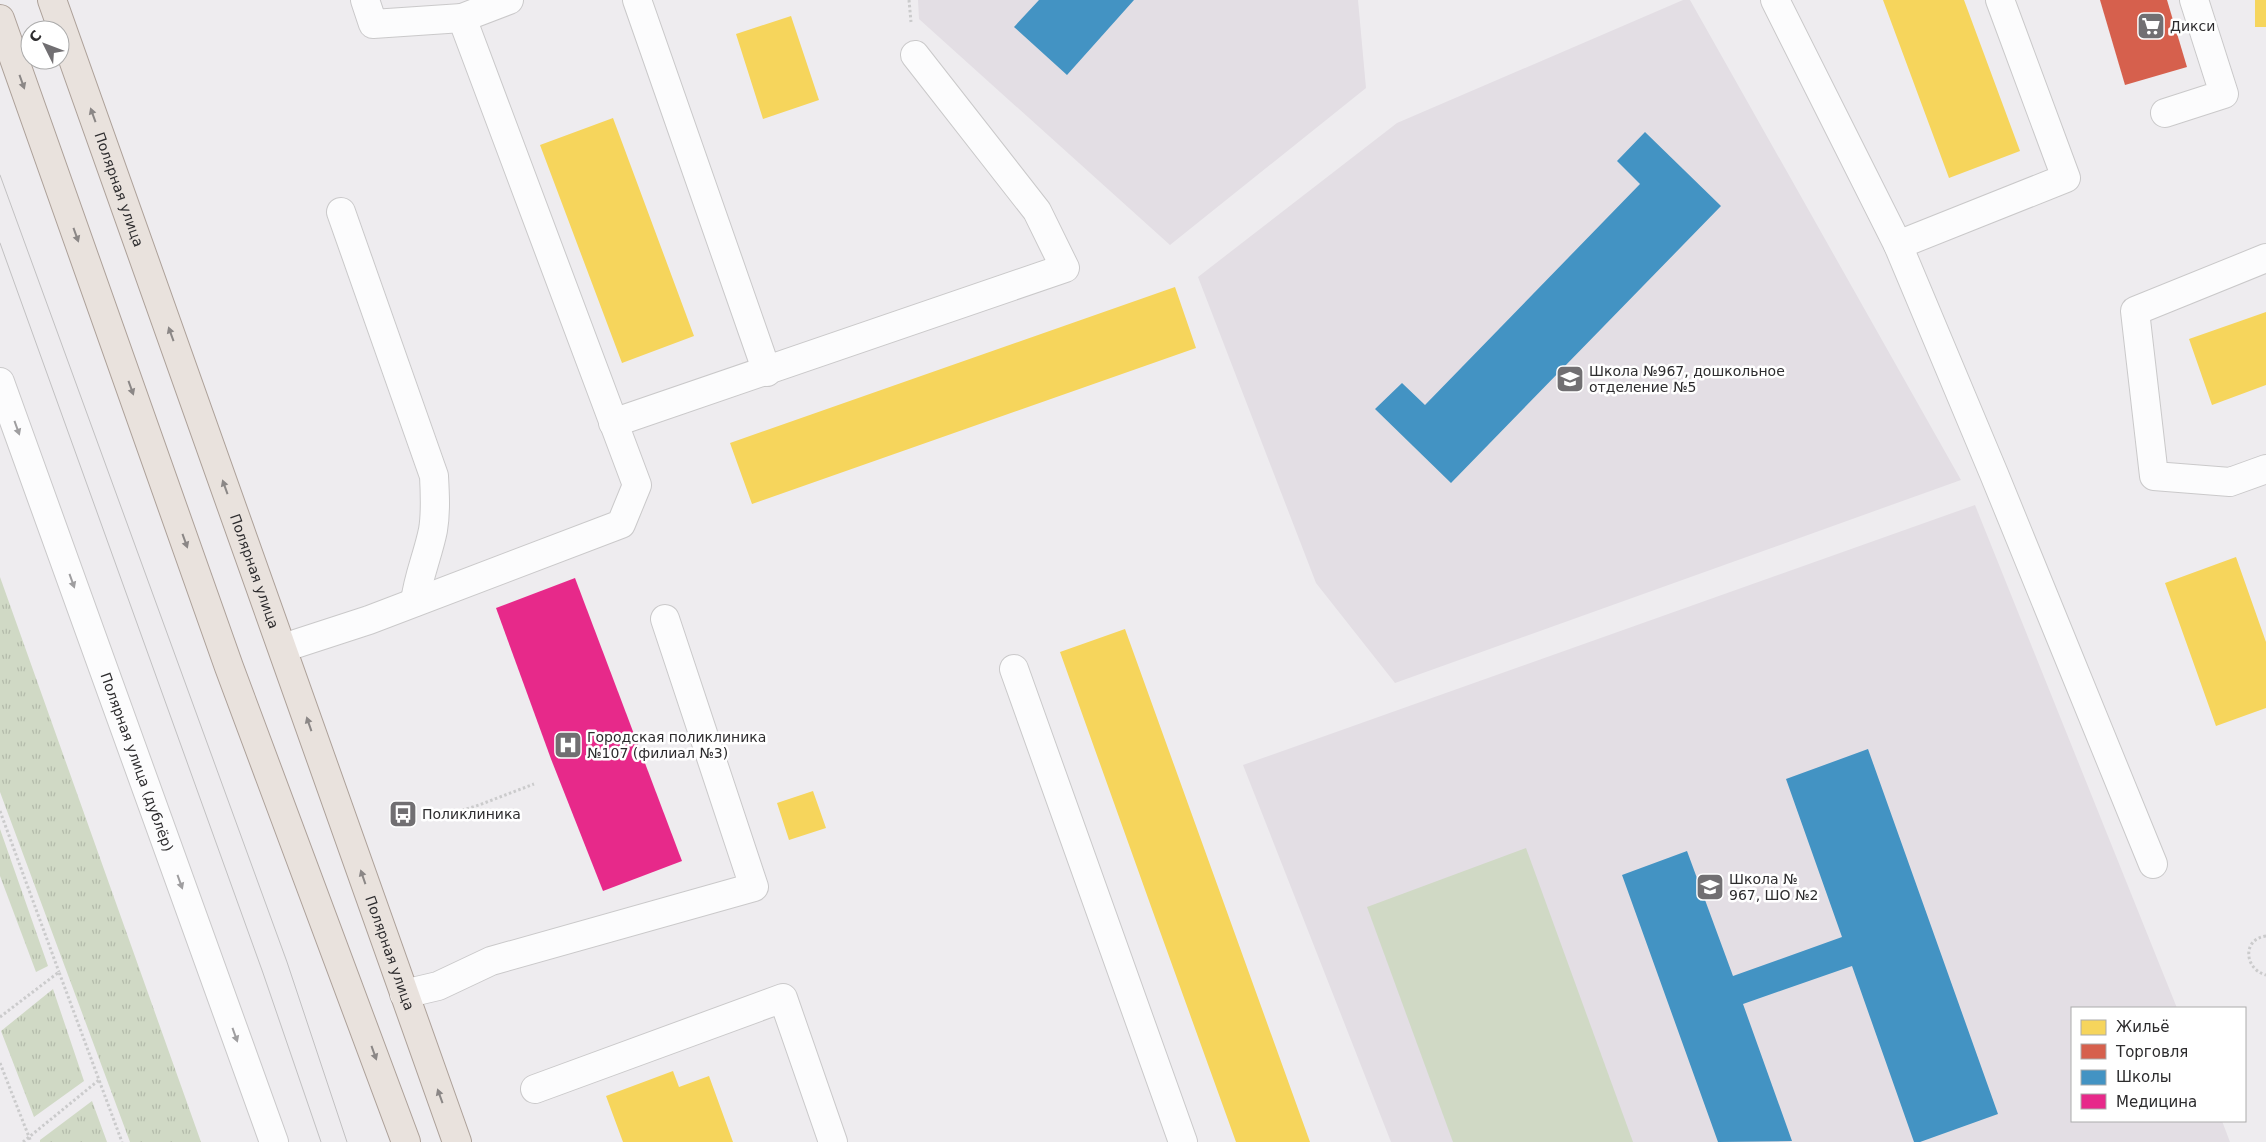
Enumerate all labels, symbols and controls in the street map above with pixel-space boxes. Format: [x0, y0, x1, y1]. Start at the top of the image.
supermarket icon: Дикси [2136, 11, 2166, 41]
place label: Дикси [2170, 18, 2215, 34]
north arrow [20, 20, 70, 70]
text: С [26, 27, 45, 45]
one-way arrow [18, 75, 26, 90]
one-way arrow [89, 107, 97, 122]
street label: Полярная улица [92, 130, 147, 249]
one-way arrow [72, 228, 80, 243]
one-way arrow [167, 326, 175, 341]
place label: Школа №967, дошкольное отделение №5 [1589, 363, 1785, 395]
school or university icon: Школа №967, дошкольное отделение №5 [1555, 364, 1585, 394]
one-way arrow [128, 381, 135, 396]
one-way arrow [13, 420, 21, 435]
one-way arrow [221, 479, 229, 494]
street label: Полярная улица [227, 512, 282, 631]
one-way arrow [182, 534, 189, 549]
one-way arrow [69, 573, 76, 588]
street label: Полярная улица (дублёр) [97, 670, 177, 854]
one-way arrow [305, 716, 312, 731]
place label: Городская поликлиника №107 (филиал №3) [587, 729, 766, 761]
hospital icon: Городская поликлиника №107 (филиал №3) [553, 730, 583, 760]
bus stop icon: Поликлиника [388, 799, 418, 829]
place label: Поликлиника [422, 806, 521, 822]
one-way arrow [359, 869, 367, 884]
place label: Школа № 967, ШО №2 [1729, 871, 1819, 903]
school or university icon: Школа № 967, ШО №2 [1695, 872, 1725, 902]
one-way arrow [177, 874, 184, 889]
street label: Полярная улица [362, 893, 418, 1012]
legend [2071, 1007, 2246, 1122]
text: Жильё [2116, 1018, 2170, 1036]
one-way arrow [232, 1027, 239, 1042]
text: Торговля [2115, 1043, 2188, 1061]
one-way arrow [370, 1046, 378, 1061]
text: Школы [2116, 1068, 2172, 1086]
one-way arrow [436, 1088, 444, 1103]
text: Медицина [2116, 1093, 2197, 1111]

